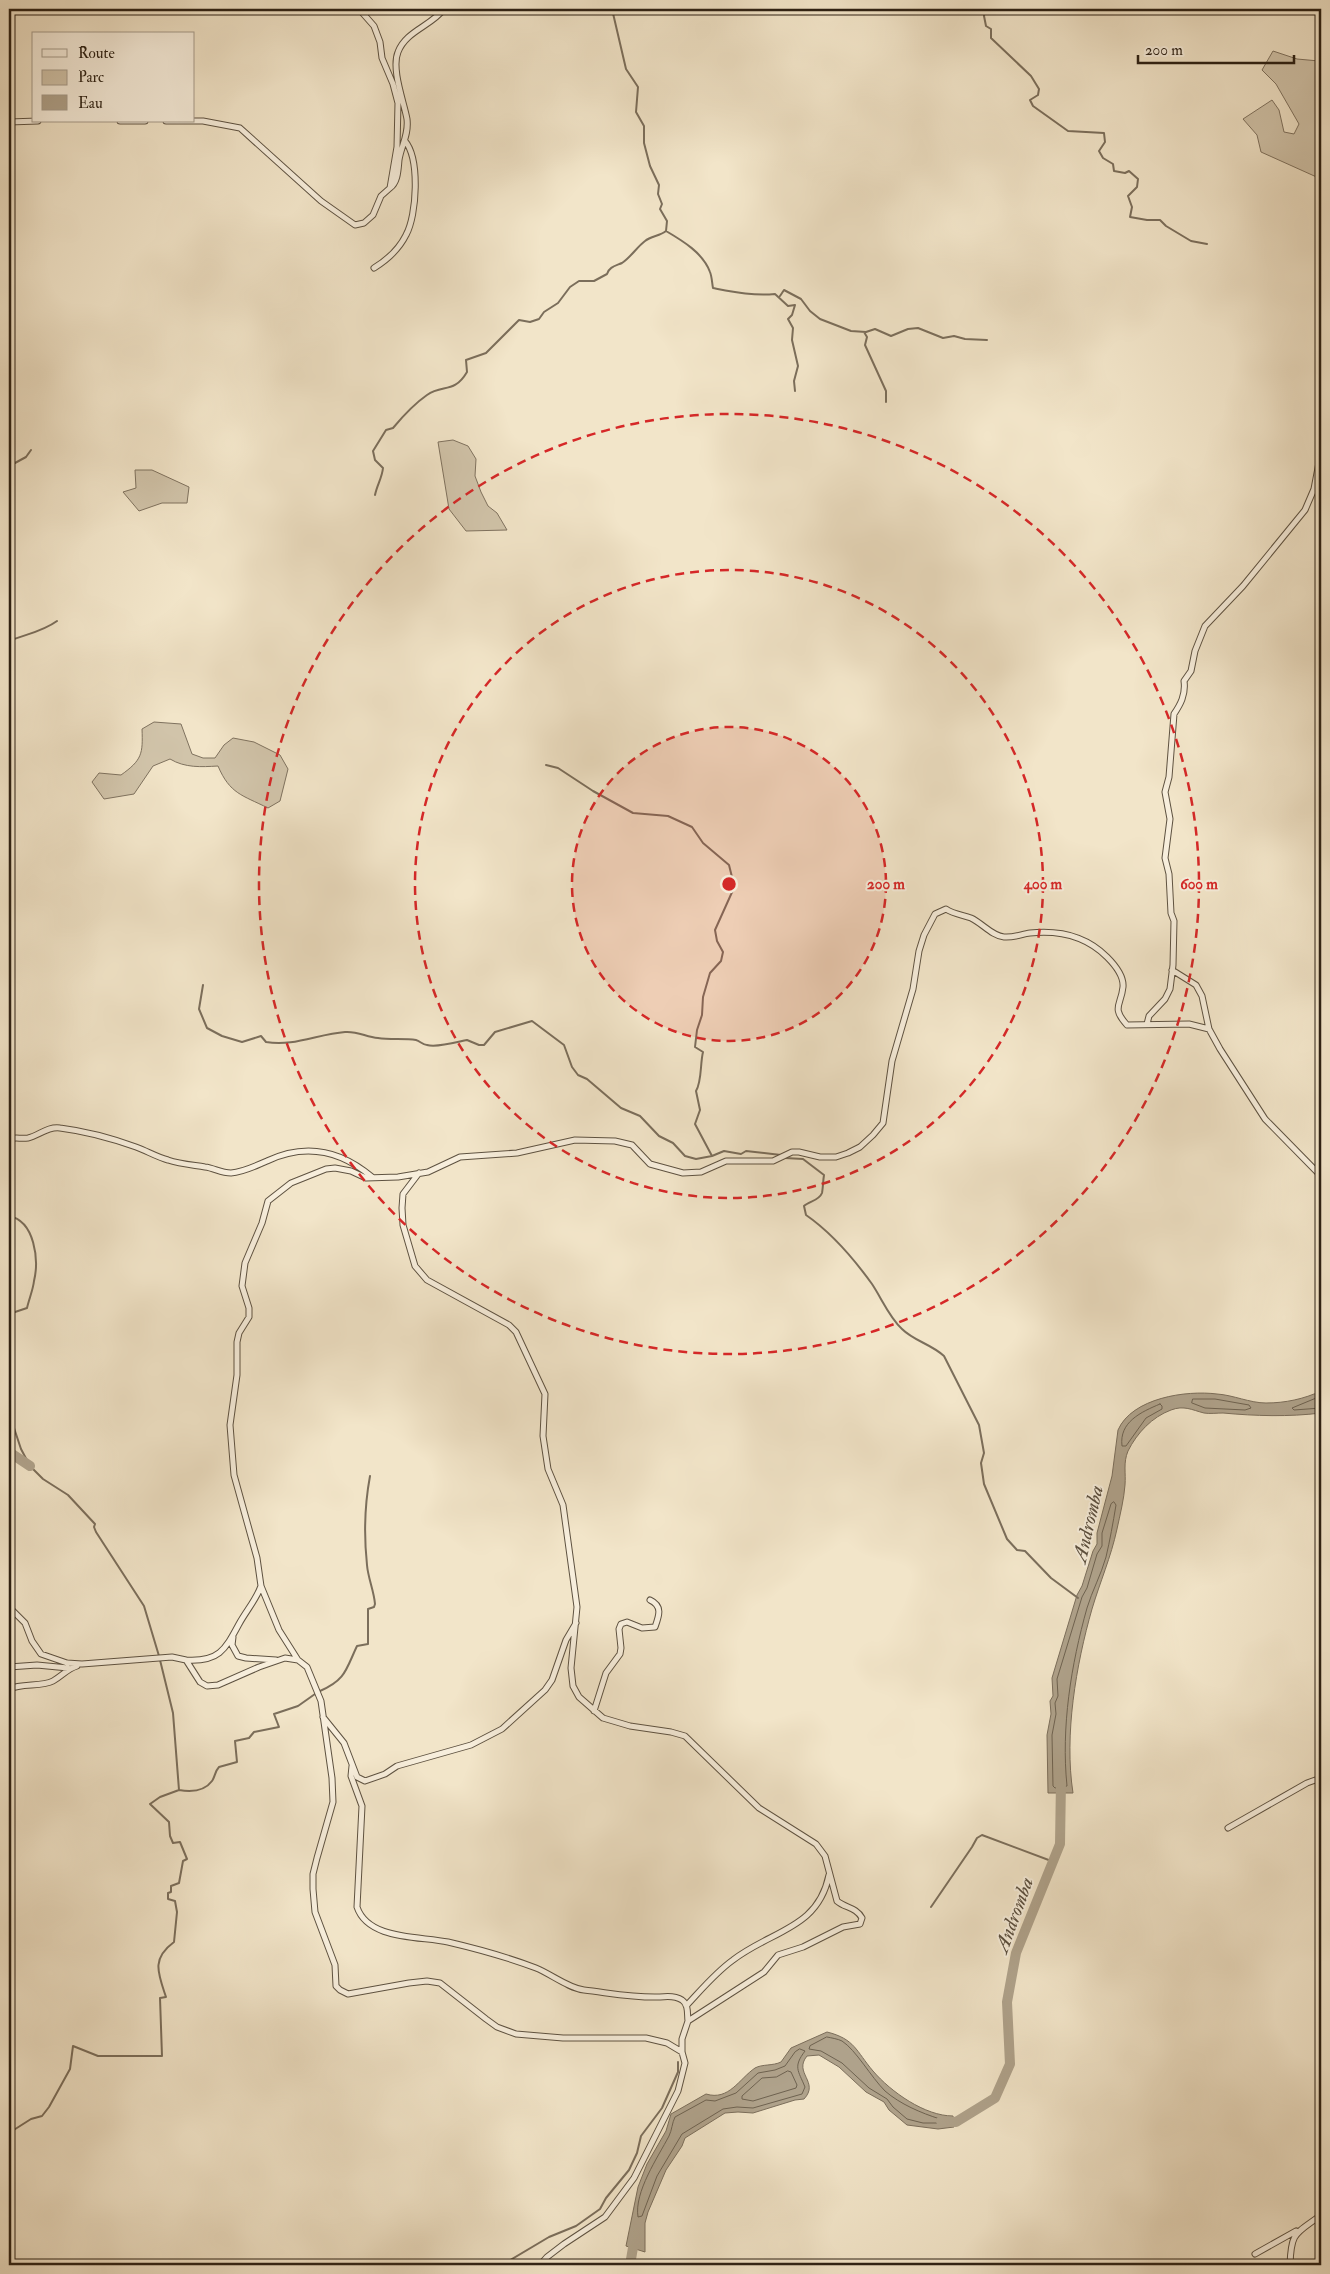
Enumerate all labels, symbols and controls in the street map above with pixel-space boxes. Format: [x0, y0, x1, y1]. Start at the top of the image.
legend [32, 32, 195, 122]
scale bar [1138, 32, 1294, 64]
text: 200 m [1145, 41, 1183, 60]
text: Route [78, 44, 115, 63]
text: Parc [78, 68, 104, 87]
text: Eau [78, 94, 103, 113]
centre of rings [720, 875, 738, 893]
text: 200 m [867, 875, 905, 894]
text: 400 m [1023, 875, 1062, 894]
text: 600 m [1180, 875, 1218, 894]
water label: Andromba [1067, 1483, 1109, 1567]
water label: Andromba [988, 1874, 1039, 1958]

